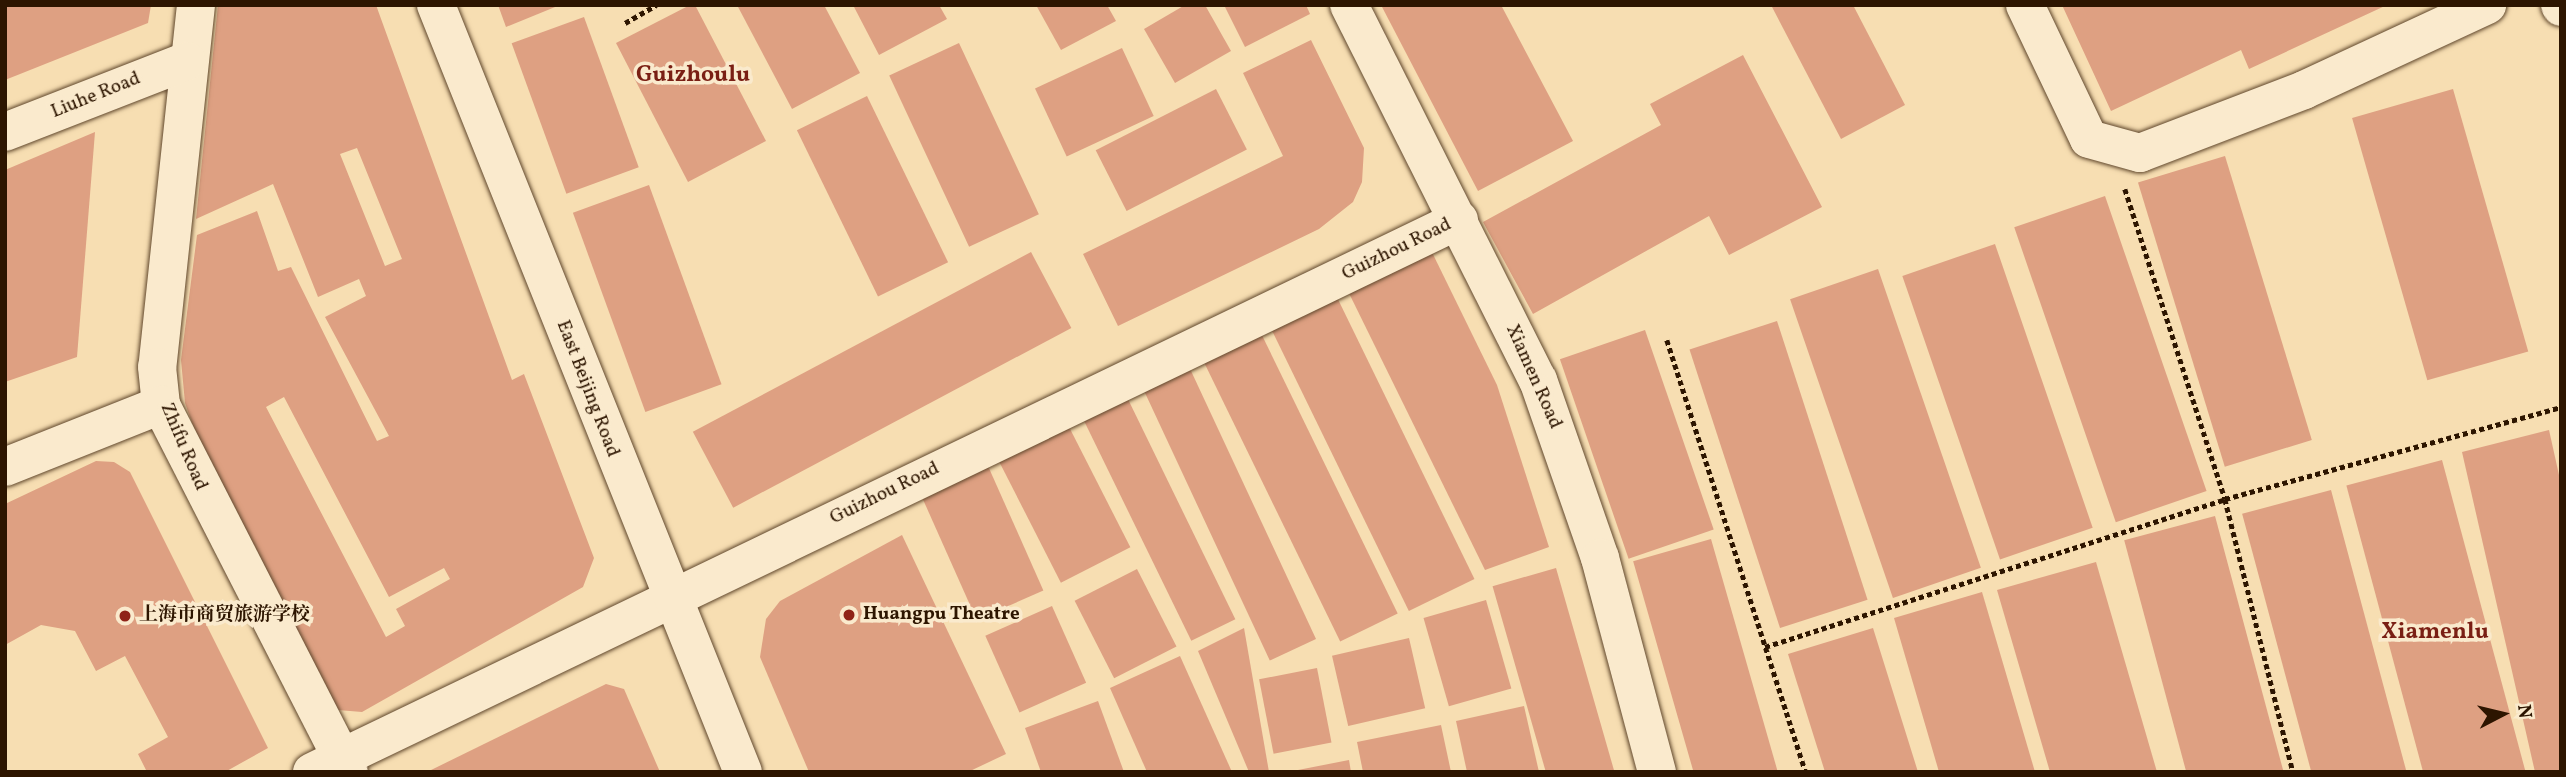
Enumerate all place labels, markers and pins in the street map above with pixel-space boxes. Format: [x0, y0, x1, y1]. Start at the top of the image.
place label: Huangpu Theatre [863, 604, 1020, 626]
place label: 上海市商贸旅游学校 [139, 605, 310, 627]
marker: Huangpu Theatre [841, 607, 857, 623]
marker: 上海市商贸旅游学校 [117, 608, 133, 624]

